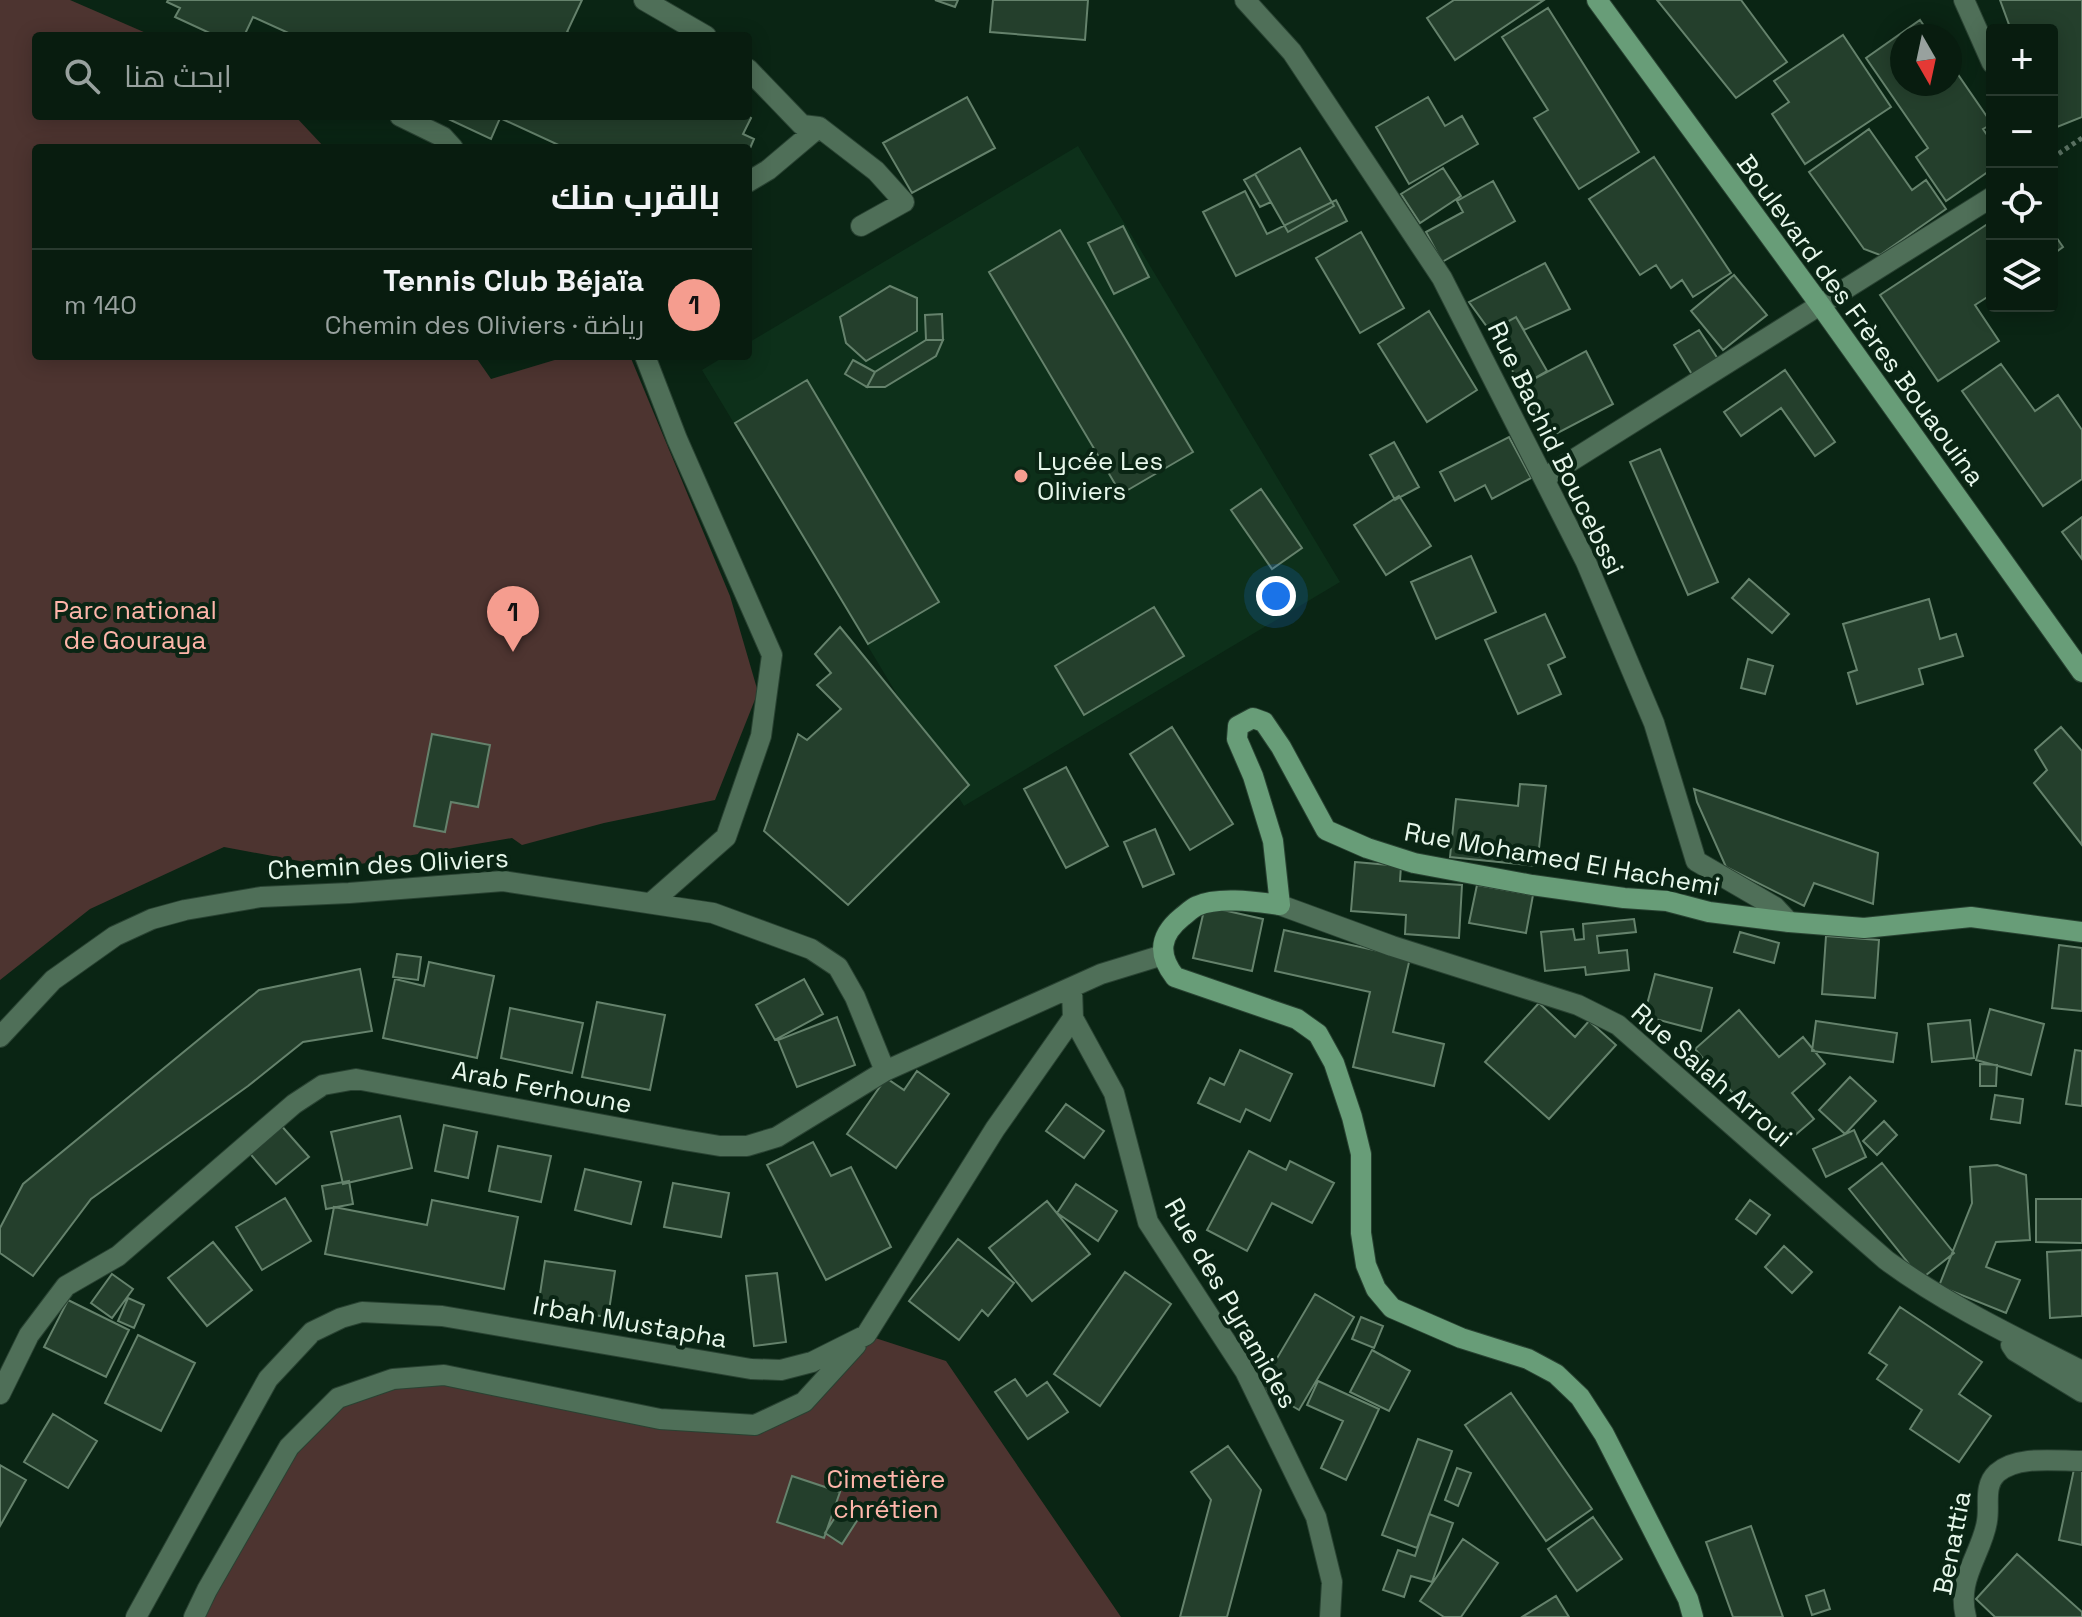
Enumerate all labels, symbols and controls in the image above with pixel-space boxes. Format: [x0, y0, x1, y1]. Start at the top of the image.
north arrow [1890, 24, 1962, 96]
map controls [1986, 24, 2058, 312]
button: + [1986, 24, 2058, 96]
search box [32, 32, 752, 120]
icon: search [60, 54, 104, 98]
text: ابحث هنا [124, 57, 232, 96]
button: − [1986, 96, 2058, 168]
street label: Boulevard des Frères Bouaouina [1729, 148, 1993, 492]
button: locate [1986, 168, 2058, 240]
text: بالقرب منك [551, 176, 720, 219]
button: layers [1986, 240, 2058, 312]
text: Tennis Club Béjaïa [383, 261, 644, 300]
text: 140 m [64, 288, 137, 322]
text: 1 [688, 288, 700, 322]
text: رياضة · Chemin des Oliviers [325, 308, 644, 342]
street label: Rue Bachid Boucebssi [1480, 316, 1632, 580]
place label: Lycée Les Oliviers [1037, 444, 1163, 508]
marker: Lycée Les Oliviers [1012, 467, 1030, 485]
your location [1256, 576, 1296, 616]
pin: 1 [487, 586, 539, 652]
park label: Parc national de Gouraya [53, 593, 217, 657]
street label: Rue Mohamed El Hachemi [1401, 814, 1723, 904]
street label: Chemin des Oliviers [267, 841, 509, 887]
street label: Rue Salah Arroui [1624, 996, 1800, 1154]
street label: Arab Ferhoune [449, 1053, 635, 1121]
street label: Rue des Pyramides [1157, 1192, 1305, 1414]
street label: Irbah Mustapha [530, 1288, 730, 1356]
park label: Cimetière chrétien [827, 1462, 945, 1526]
street label: Benattia [1925, 1488, 1979, 1598]

